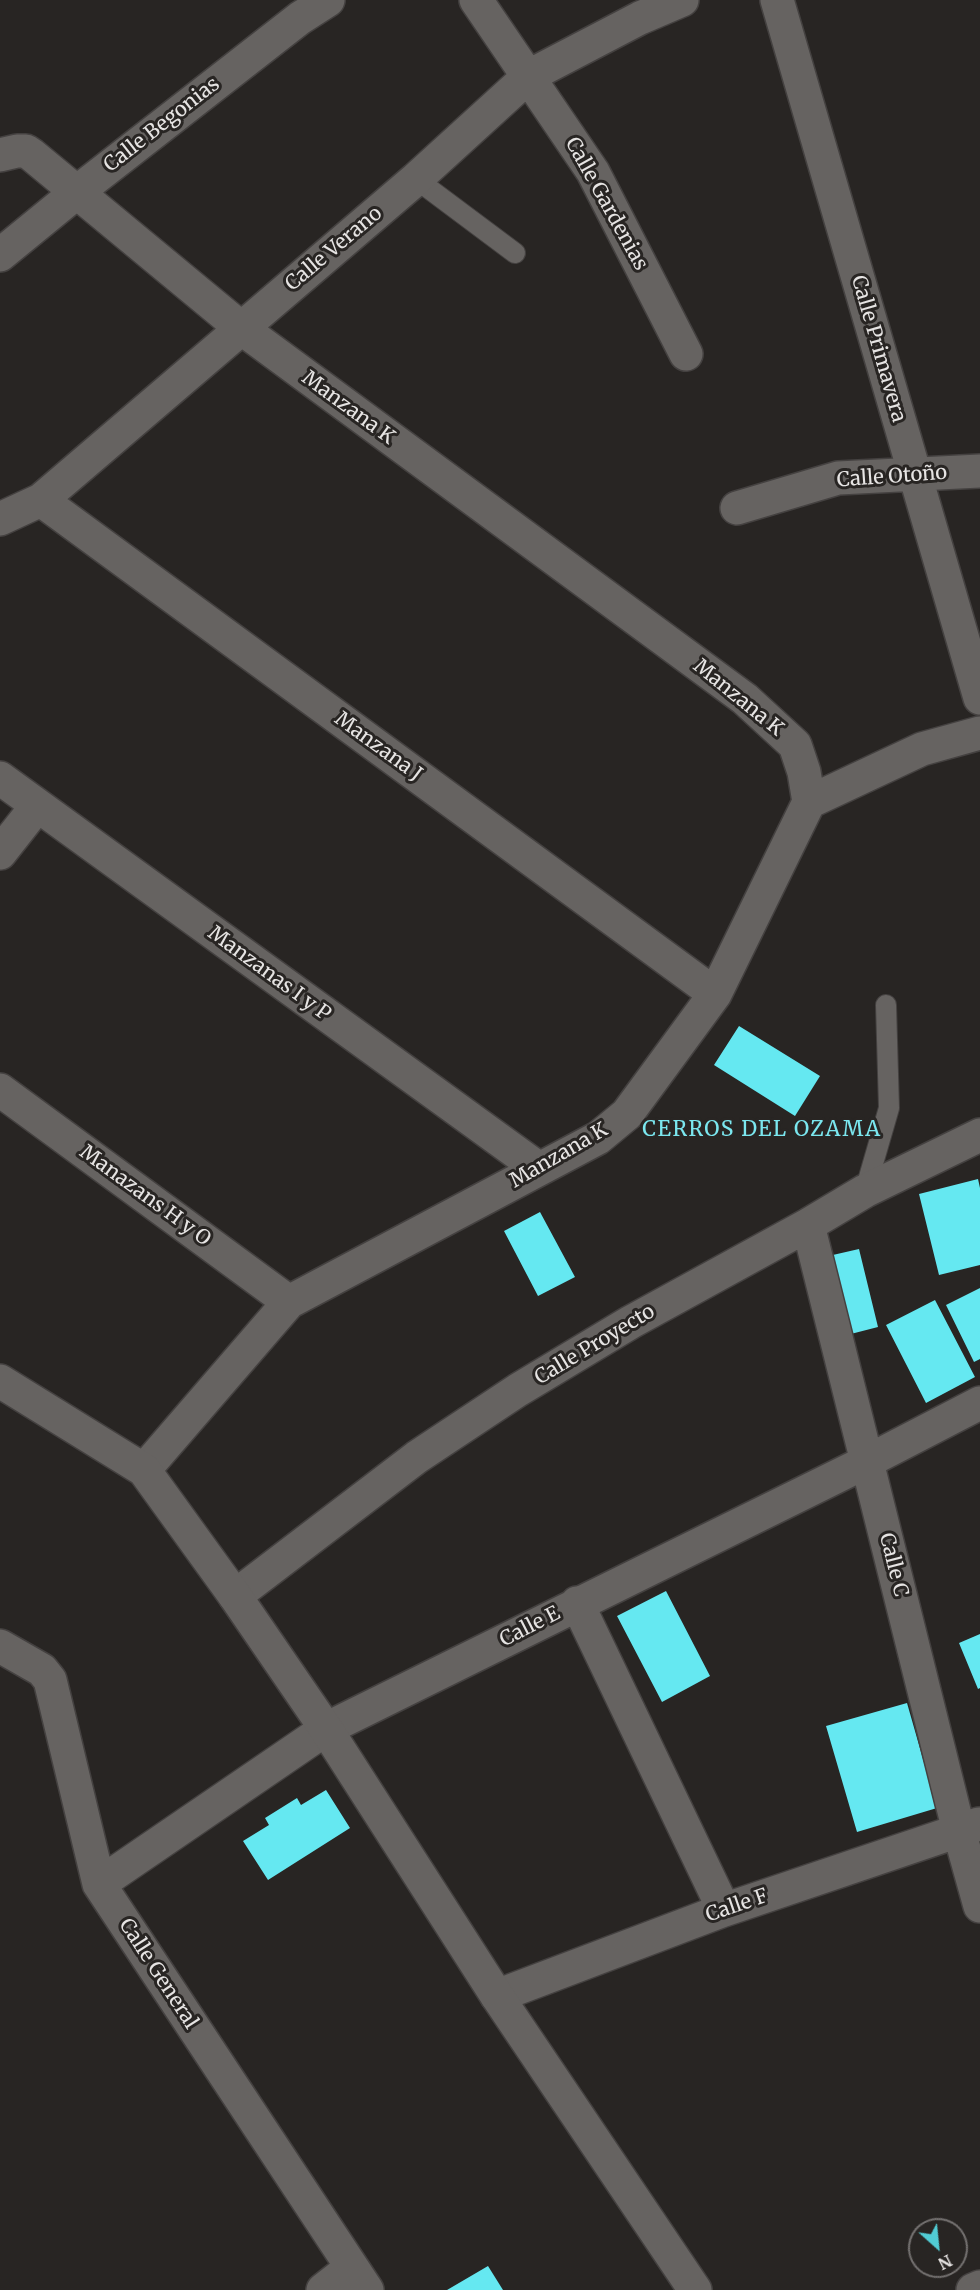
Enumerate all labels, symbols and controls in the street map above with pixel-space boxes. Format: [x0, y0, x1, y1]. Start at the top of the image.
street label: Calle Begonias [99, 72, 225, 178]
street label: Calle Gardenias [560, 133, 652, 275]
street label: Calle Verano [281, 202, 387, 296]
street label: Calle Primavera [846, 273, 910, 425]
street label: Manzana K [297, 366, 399, 450]
street label: Calle Otoño [836, 461, 948, 493]
street label: Manzana K [688, 654, 788, 742]
street label: Manzana J [330, 707, 426, 787]
street label: Manzanas I y P [203, 921, 335, 1027]
district label: CERROS DEL OZAMA [642, 1117, 882, 1143]
street label: Manzana K [506, 1118, 612, 1194]
street label: Manazans H y O [75, 1140, 215, 1252]
street label: Calle Proyecto [531, 1300, 659, 1390]
street label: Calle C [874, 1531, 912, 1599]
street label: Calle E [496, 1602, 564, 1652]
street label: Calle F [703, 1884, 771, 1928]
street label: Calle General [113, 1914, 203, 2034]
north arrow [908, 2218, 968, 2278]
text: N [935, 2250, 955, 2274]

